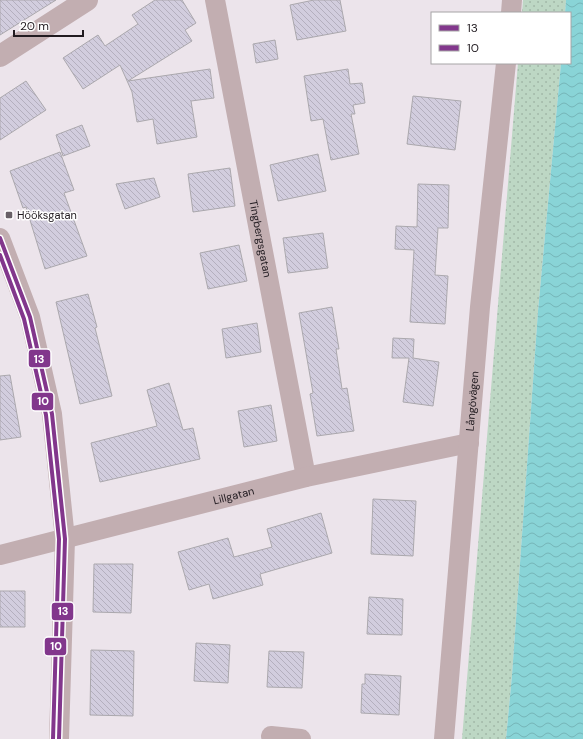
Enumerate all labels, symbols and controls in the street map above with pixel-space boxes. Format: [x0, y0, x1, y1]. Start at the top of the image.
scale bar [14, 12, 83, 38]
legend [431, 12, 571, 64]
text: 20 m [20, 18, 49, 34]
text: 13 [467, 20, 478, 36]
text: 10 [467, 40, 479, 56]
street label: Tingbergsgatan [246, 199, 275, 279]
place label: Hööksgatan [17, 208, 77, 222]
marker: Hööksgatan [4, 210, 14, 220]
line badge: 13 [28, 349, 51, 368]
text: 13 [34, 352, 44, 366]
street label: Långövägen [463, 371, 482, 432]
line badge: 10 [31, 392, 54, 411]
text: 10 [37, 394, 49, 408]
street label: Lillgatan [211, 484, 256, 507]
line badge: 13 [51, 602, 74, 621]
text: 13 [58, 604, 68, 618]
line badge: 10 [44, 637, 67, 656]
text: 10 [50, 639, 62, 653]

